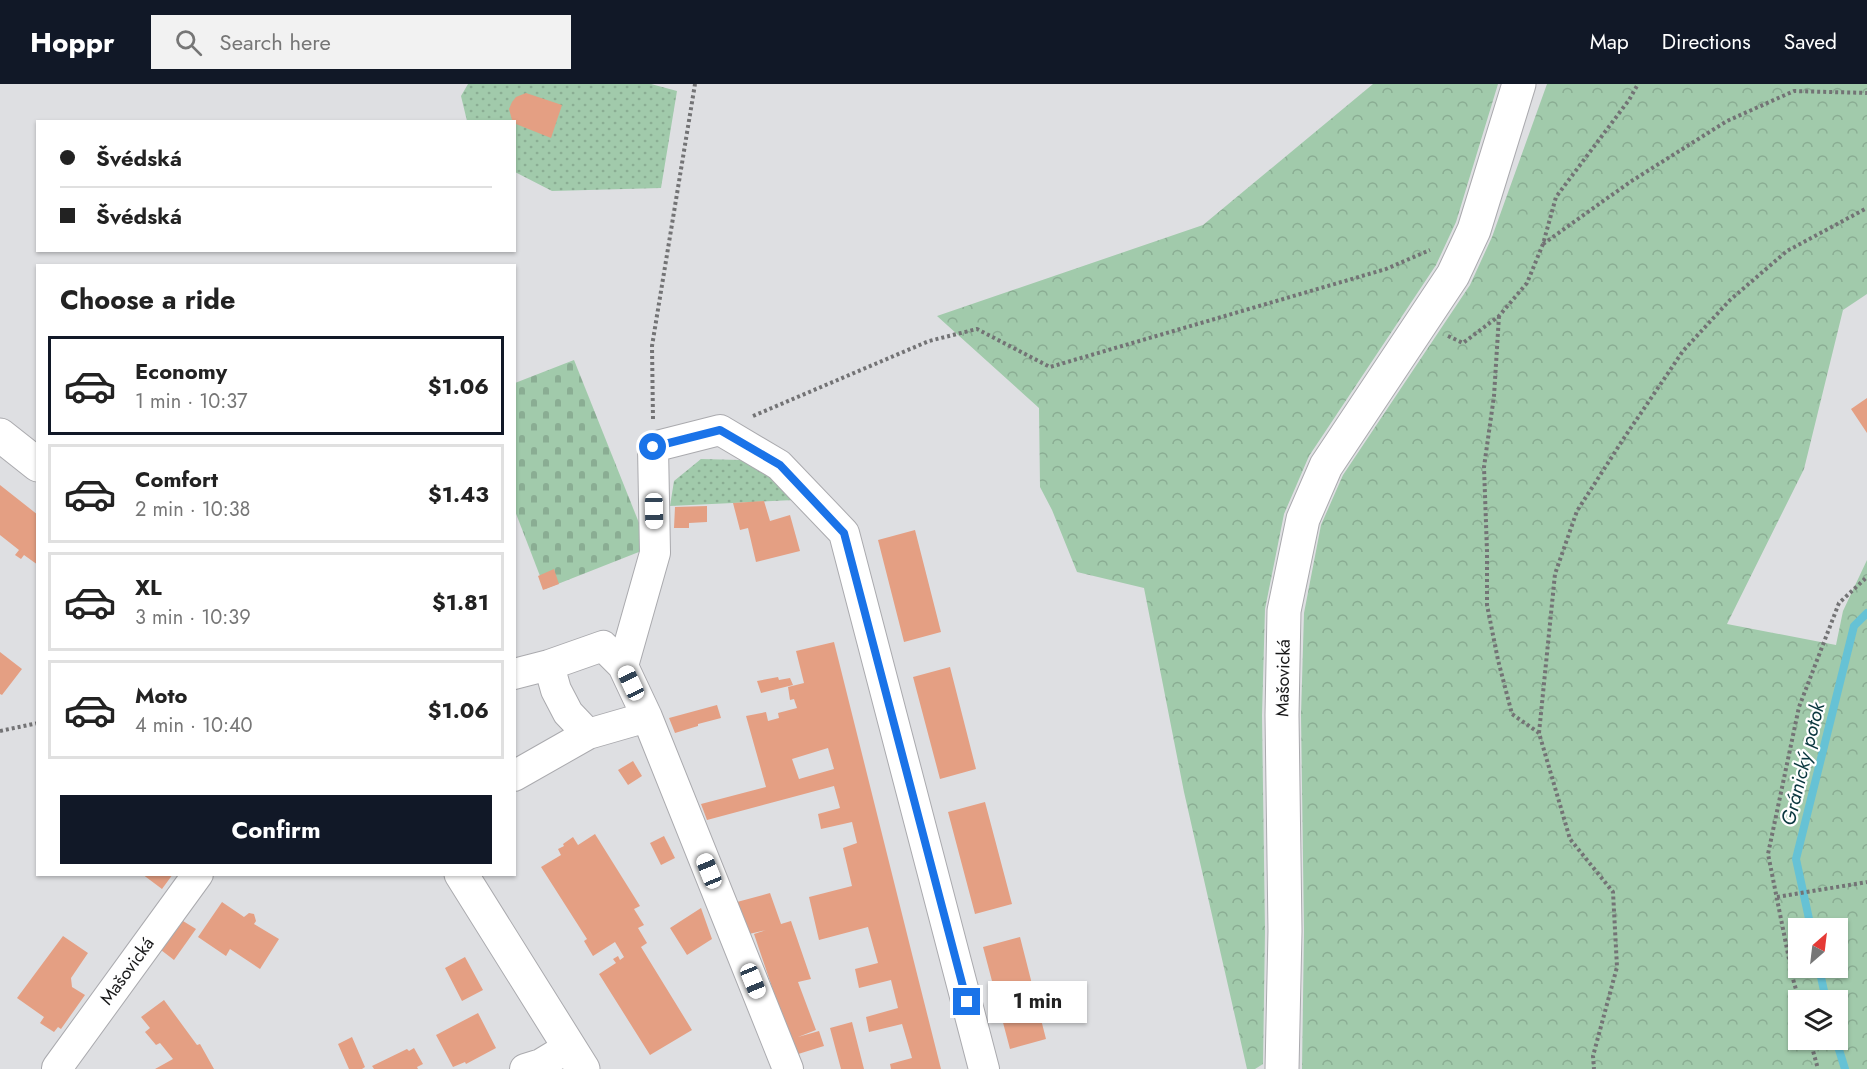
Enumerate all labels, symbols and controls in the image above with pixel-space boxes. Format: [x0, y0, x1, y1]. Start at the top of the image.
search box [151, 15, 571, 69]
text: Hoppr [30, 22, 115, 63]
icon: search [172, 26, 205, 59]
text: Search here [220, 26, 331, 58]
text: Map [1590, 27, 1629, 57]
text: Directions [1662, 27, 1751, 57]
text: Saved [1784, 27, 1837, 57]
text: Švédská [96, 142, 182, 174]
text: Švédská [96, 200, 182, 232]
text: Choose a ride [60, 280, 235, 319]
text: Economy [135, 355, 227, 387]
icon: car [63, 359, 117, 413]
text: $1.06 [428, 370, 489, 402]
text: 1 min · 10:37 [135, 387, 247, 416]
route start [639, 433, 666, 460]
text: Comfort [135, 463, 218, 495]
icon: car [63, 467, 117, 521]
text: $1.43 [428, 478, 489, 510]
car [645, 493, 663, 529]
text: 2 min · 10:38 [135, 495, 251, 524]
text: XL [135, 571, 162, 603]
icon: car [63, 575, 117, 629]
text: $1.81 [432, 586, 489, 618]
text: 3 min · 10:39 [135, 603, 251, 632]
street label: Mašovická [1269, 639, 1297, 717]
car [615, 663, 647, 703]
text: Moto [135, 679, 188, 711]
icon: car [63, 683, 117, 737]
text: $1.06 [428, 694, 489, 726]
water label: Gránický potok [1774, 698, 1833, 829]
text: 4 min · 10:40 [135, 711, 253, 740]
button: Confirm [60, 795, 492, 864]
car [694, 851, 724, 891]
north arrow [1788, 918, 1848, 978]
map controls [1788, 918, 1848, 1050]
street label: Mašovická [94, 932, 160, 1010]
car [738, 961, 768, 1001]
callout: 1 min [988, 981, 1087, 1023]
text: 1 min [1013, 987, 1062, 1016]
route end [953, 988, 980, 1015]
button: layers [1788, 990, 1848, 1050]

